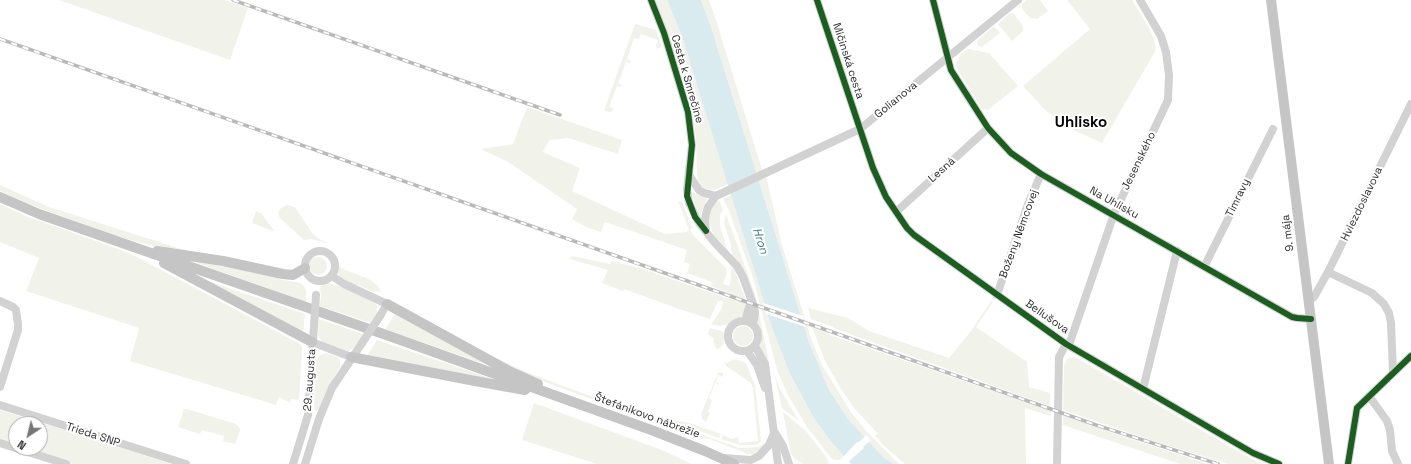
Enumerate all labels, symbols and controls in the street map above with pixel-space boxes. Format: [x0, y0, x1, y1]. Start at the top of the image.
street label: Mičinská cesta [830, 21, 866, 101]
street label: Cesta k Smrečine [668, 33, 706, 125]
street label: Golianova [872, 79, 920, 121]
district label: Uhlisko [1055, 114, 1107, 132]
street label: Jesenského [1119, 130, 1159, 192]
street label: Lesná [926, 155, 958, 185]
street label: Hviezdoslavova [1338, 165, 1386, 243]
street label: Timravy [1223, 177, 1253, 219]
street label: Na Uhlisku [1087, 184, 1141, 222]
street label: Boženy Němcovej [997, 188, 1041, 280]
street label: 9. mája [1279, 214, 1297, 252]
water label: Hron [749, 226, 771, 256]
street label: Bellušova [1023, 297, 1071, 337]
street label: 29. augusta [301, 348, 319, 412]
street label: Štefánikovo nábrežie [592, 391, 702, 441]
north arrow [8, 416, 48, 456]
street label: Trieda SNP [64, 420, 122, 450]
text: N [15, 437, 29, 453]

